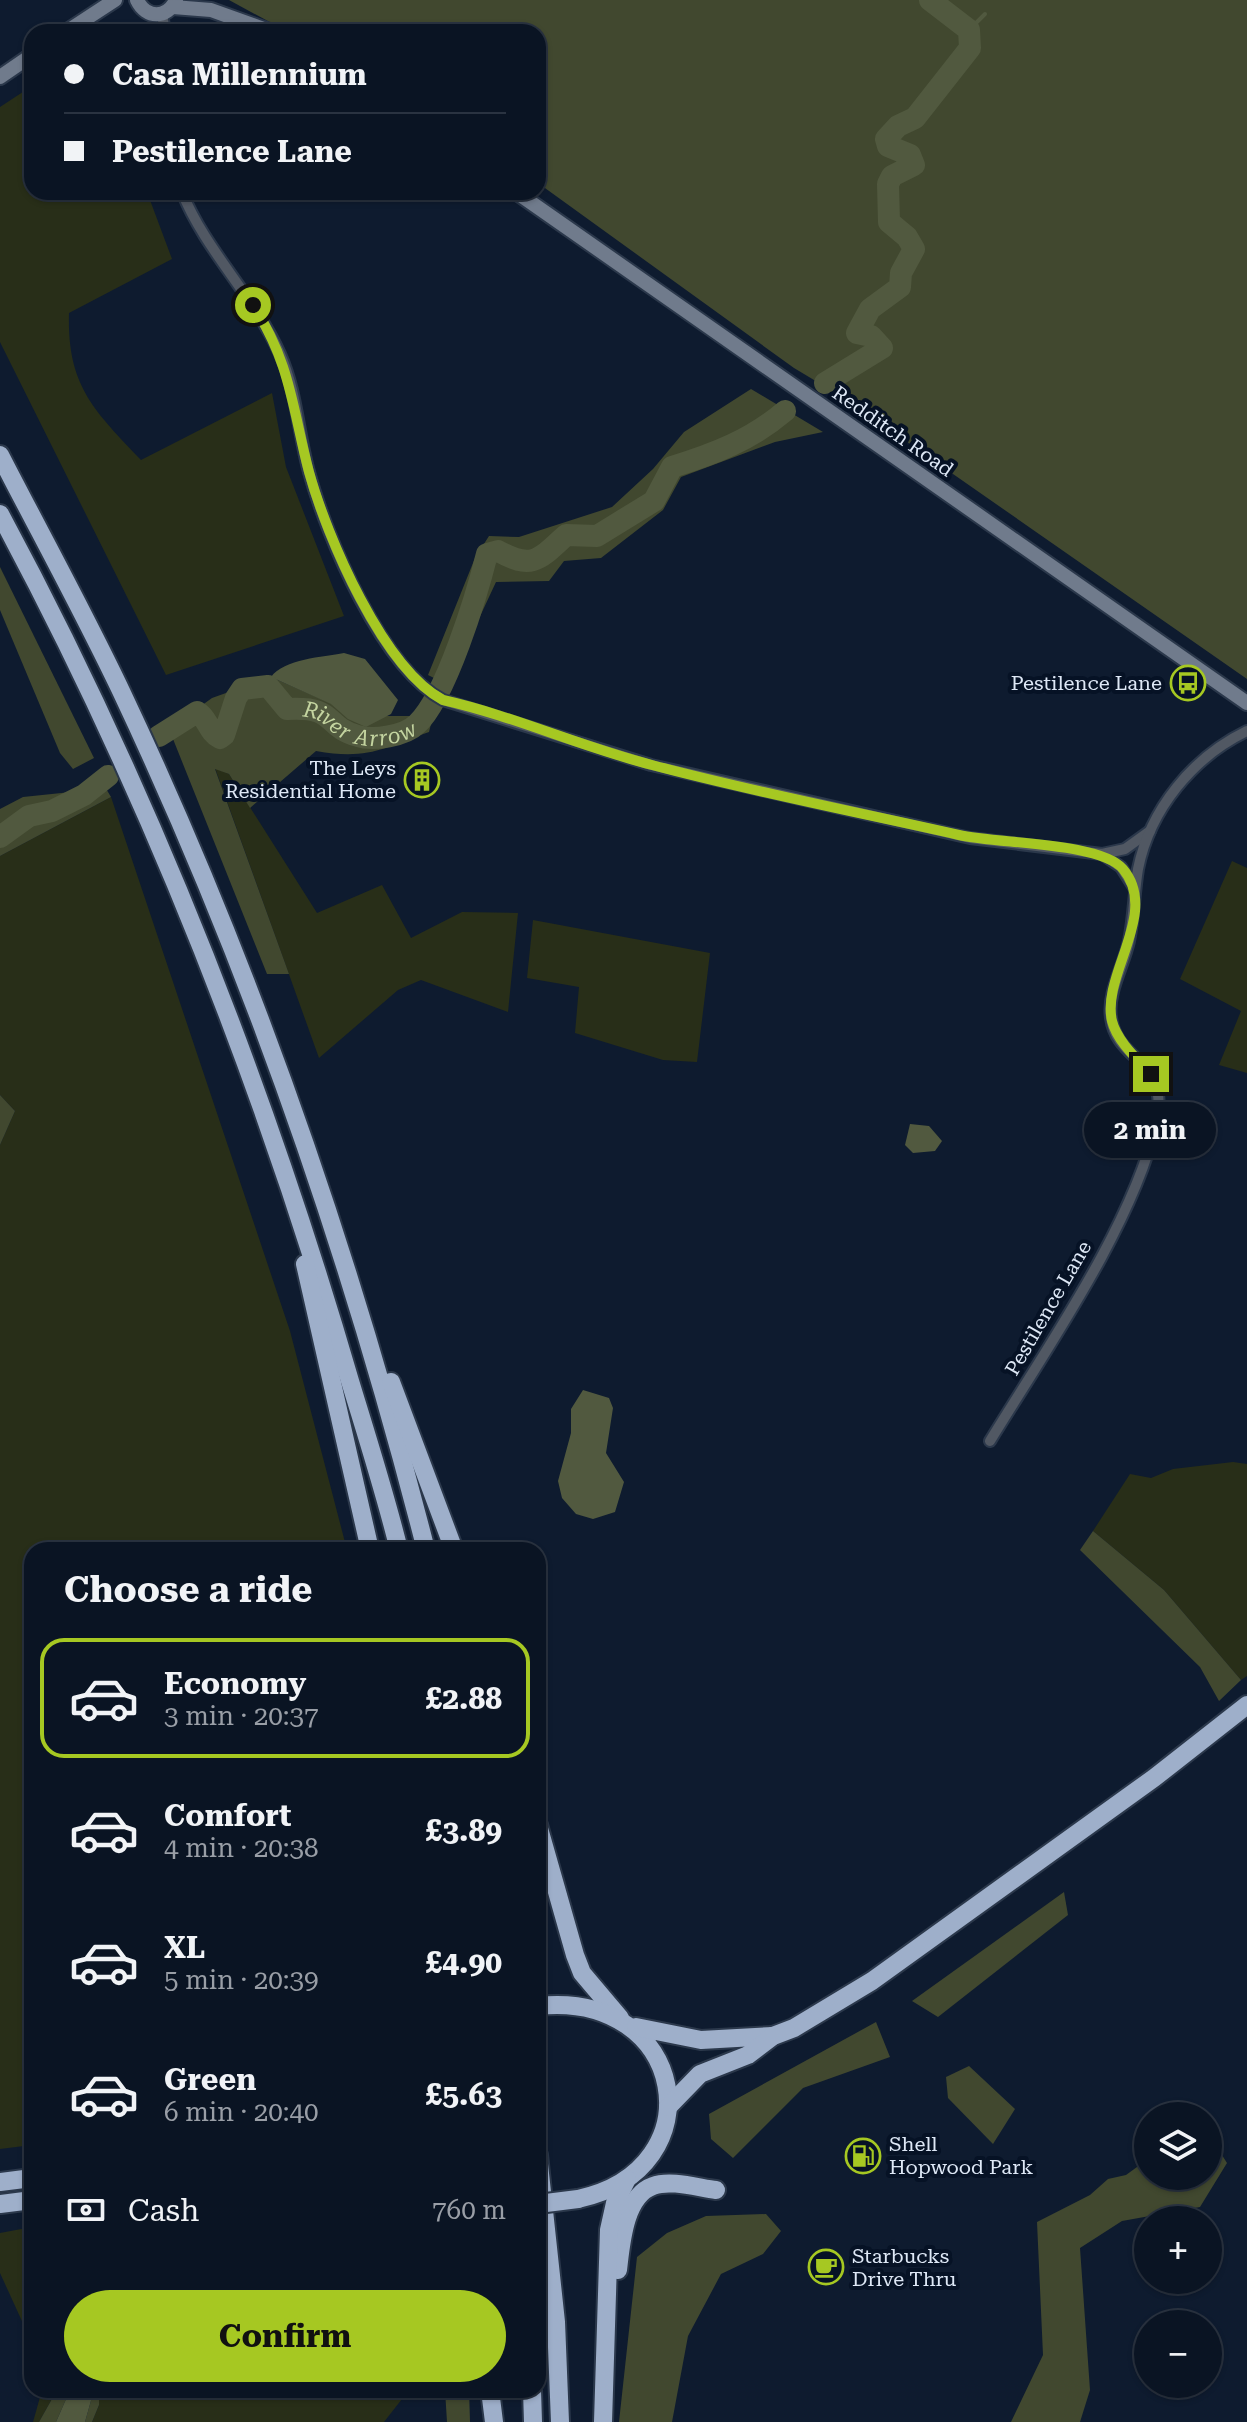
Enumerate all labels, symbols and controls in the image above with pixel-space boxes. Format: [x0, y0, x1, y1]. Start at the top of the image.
text: Casa Millennium [112, 57, 367, 92]
text: Pestilence Lane [112, 134, 352, 169]
route start [235, 287, 271, 323]
street label: Redditch Road [828, 380, 958, 482]
bus stop icon: Pestilence Lane [1169, 664, 1207, 702]
place label: Pestilence Lane [1011, 671, 1162, 695]
water label: River Arrow [300, 696, 421, 751]
place label: The Leys Residential Home [225, 756, 396, 803]
building icon: The Leys Residential Home [403, 761, 441, 799]
route end [1133, 1056, 1169, 1092]
callout: 2 min [1085, 1102, 1217, 1158]
text: 2 min [1114, 1115, 1186, 1145]
street label: Pestilence Lane [1000, 1236, 1096, 1380]
text: Choose a ride [64, 1569, 312, 1611]
icon: car [68, 1662, 140, 1734]
text: Economy [164, 1666, 306, 1701]
text: £2.88 [425, 1681, 502, 1716]
text: 3 min · 20:37 [164, 1701, 319, 1731]
icon: car [68, 1794, 140, 1866]
text: Comfort [164, 1798, 291, 1833]
text: £3.89 [425, 1813, 502, 1848]
text: 4 min · 20:38 [164, 1833, 319, 1863]
icon: car [68, 1926, 140, 1998]
text: XL [164, 1930, 205, 1965]
text: £4.90 [425, 1945, 502, 1980]
text: 5 min · 20:39 [164, 1965, 319, 1995]
icon: car [68, 2058, 140, 2130]
text: Green [164, 2062, 256, 2097]
text: £5.63 [425, 2077, 502, 2112]
text: 6 min · 20:40 [164, 2097, 319, 2127]
map controls [1134, 2102, 1222, 2398]
button: layers [1134, 2102, 1222, 2190]
place label: Shell Hopwood Park [889, 2132, 1033, 2179]
fuel station icon: Shell Hopwood Park [844, 2137, 882, 2175]
icon: cash [64, 2188, 108, 2232]
text: Cash [128, 2193, 199, 2228]
text: 760 m [432, 2195, 506, 2225]
button: + [1134, 2206, 1222, 2294]
place label: Starbucks Drive Thru [852, 2244, 957, 2291]
cafe icon: Starbucks Drive Thru [807, 2248, 845, 2286]
button: Confirm [64, 2290, 506, 2382]
button: − [1134, 2310, 1222, 2398]

